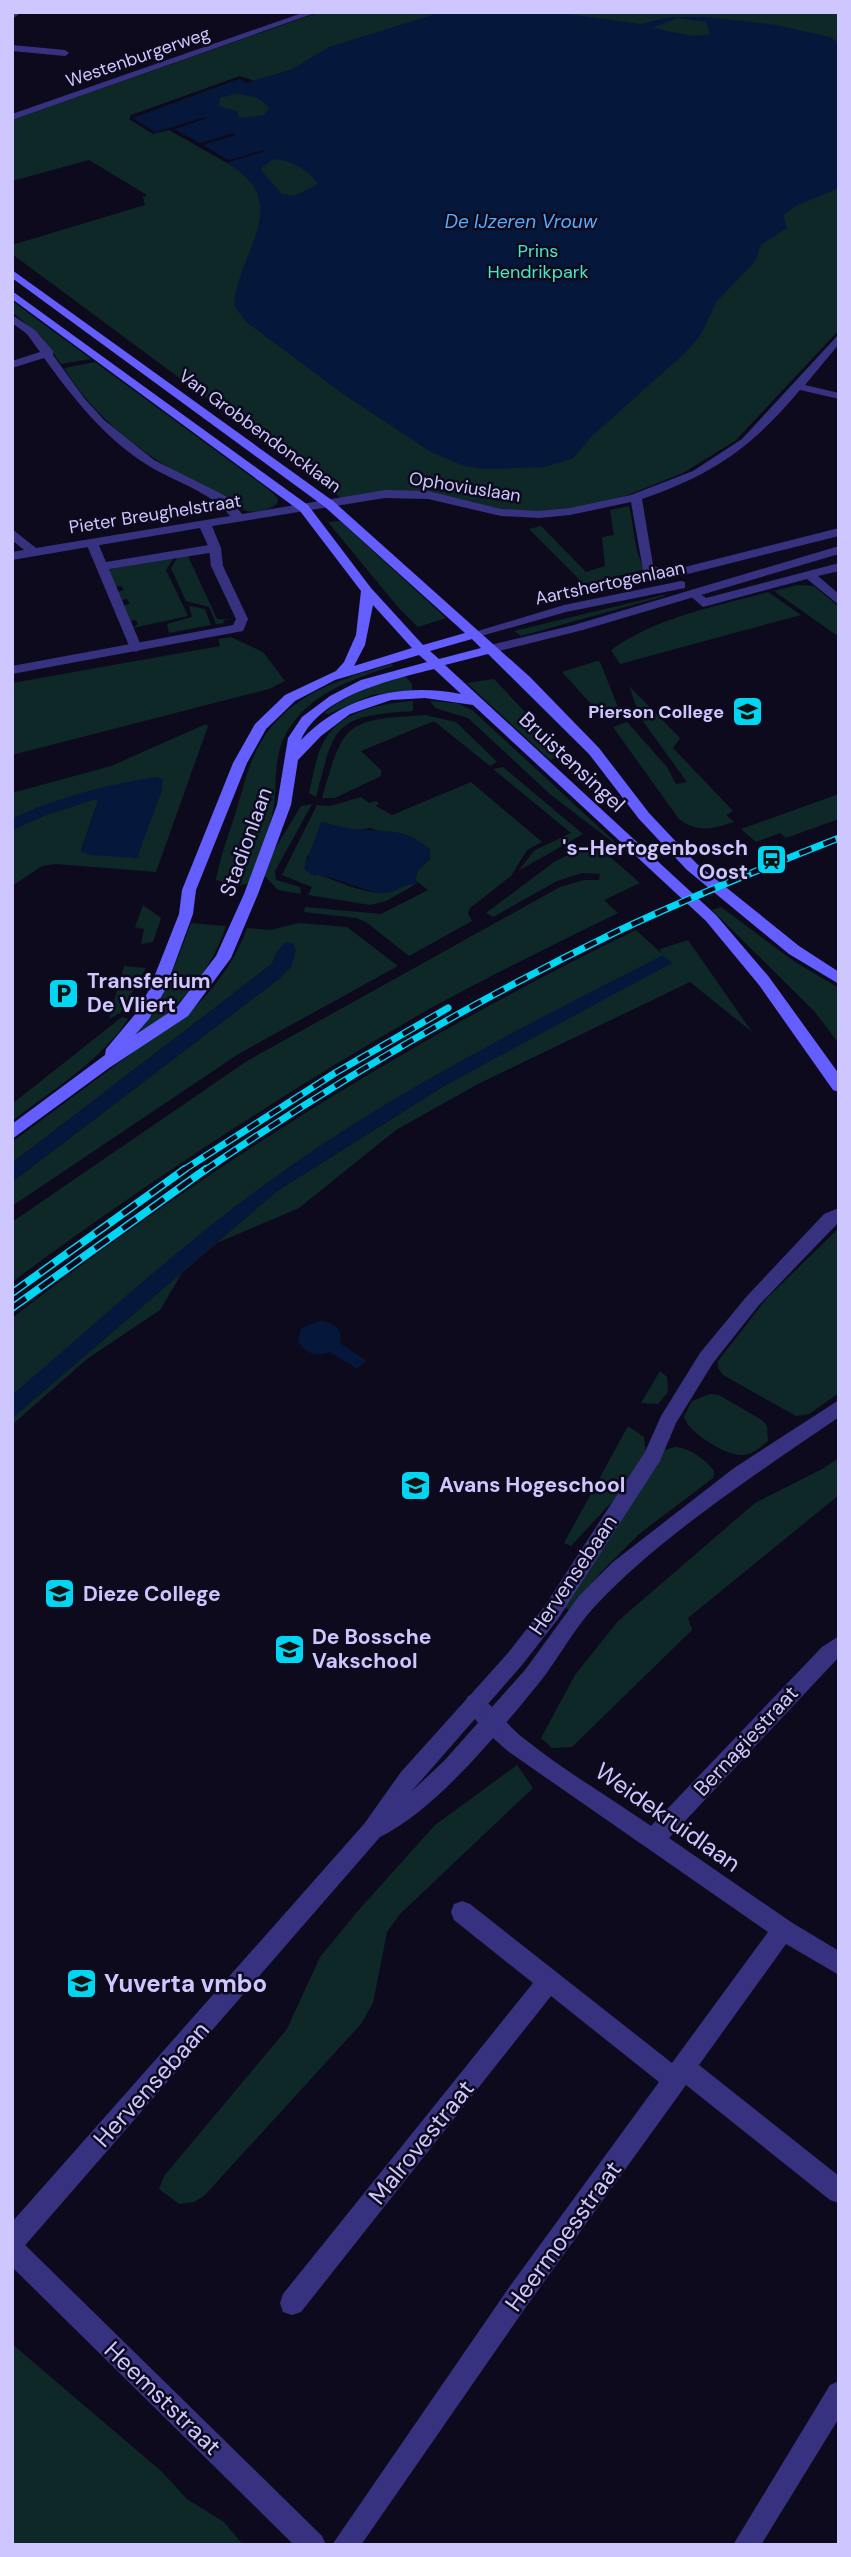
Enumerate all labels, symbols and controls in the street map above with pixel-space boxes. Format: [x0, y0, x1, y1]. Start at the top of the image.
street label: Westenburgerweg [63, 21, 213, 93]
water label: De IJzeren Vrouw [445, 209, 598, 234]
park label: Prins Hendrikpark [488, 239, 588, 284]
street label: Van Grobbendoncklaan [174, 364, 346, 498]
street label: Ophoviuslaan [407, 466, 523, 508]
street label: Pieter Breughelstraat [67, 489, 243, 539]
street label: Aartshertogenlaan [533, 555, 687, 611]
school or university icon: Pierson College [730, 695, 764, 729]
place label: Pierson College [588, 700, 724, 724]
street label: Bruistensingel [513, 706, 631, 818]
street label: Stadionlaan [213, 784, 279, 900]
place label: 's-Hertogenbosch Oost [562, 834, 748, 886]
station icon: 's-Hertogenbosch Oost [754, 843, 788, 877]
place label: Transferium De Vliert [87, 967, 211, 1019]
parking icon: Transferium De Vliert [47, 976, 81, 1010]
school or university icon: Avans Hogeschool [399, 1468, 433, 1502]
place label: Avans Hogeschool [439, 1471, 625, 1499]
street label: Hervensebaan [523, 1510, 623, 1640]
school or university icon: Dieze College [43, 1577, 77, 1611]
place label: Dieze College [83, 1580, 221, 1608]
place label: De Bossche Vakschool [312, 1623, 431, 1675]
school or university icon: De Bossche Vakschool [272, 1632, 306, 1666]
street label: Bernagiestraat [688, 1680, 804, 1802]
street label: Weidekruidlaan [589, 1755, 747, 1879]
school or university icon: Yuverta vmbo [64, 1966, 98, 2000]
place label: Yuverta vmbo [104, 1968, 267, 1999]
street label: Hervensebaan [86, 2015, 216, 2153]
street label: Malrovestraat [361, 2073, 481, 2211]
street label: Heermoesstraat [498, 2155, 628, 2317]
street label: Heemststraat [98, 2334, 228, 2462]

